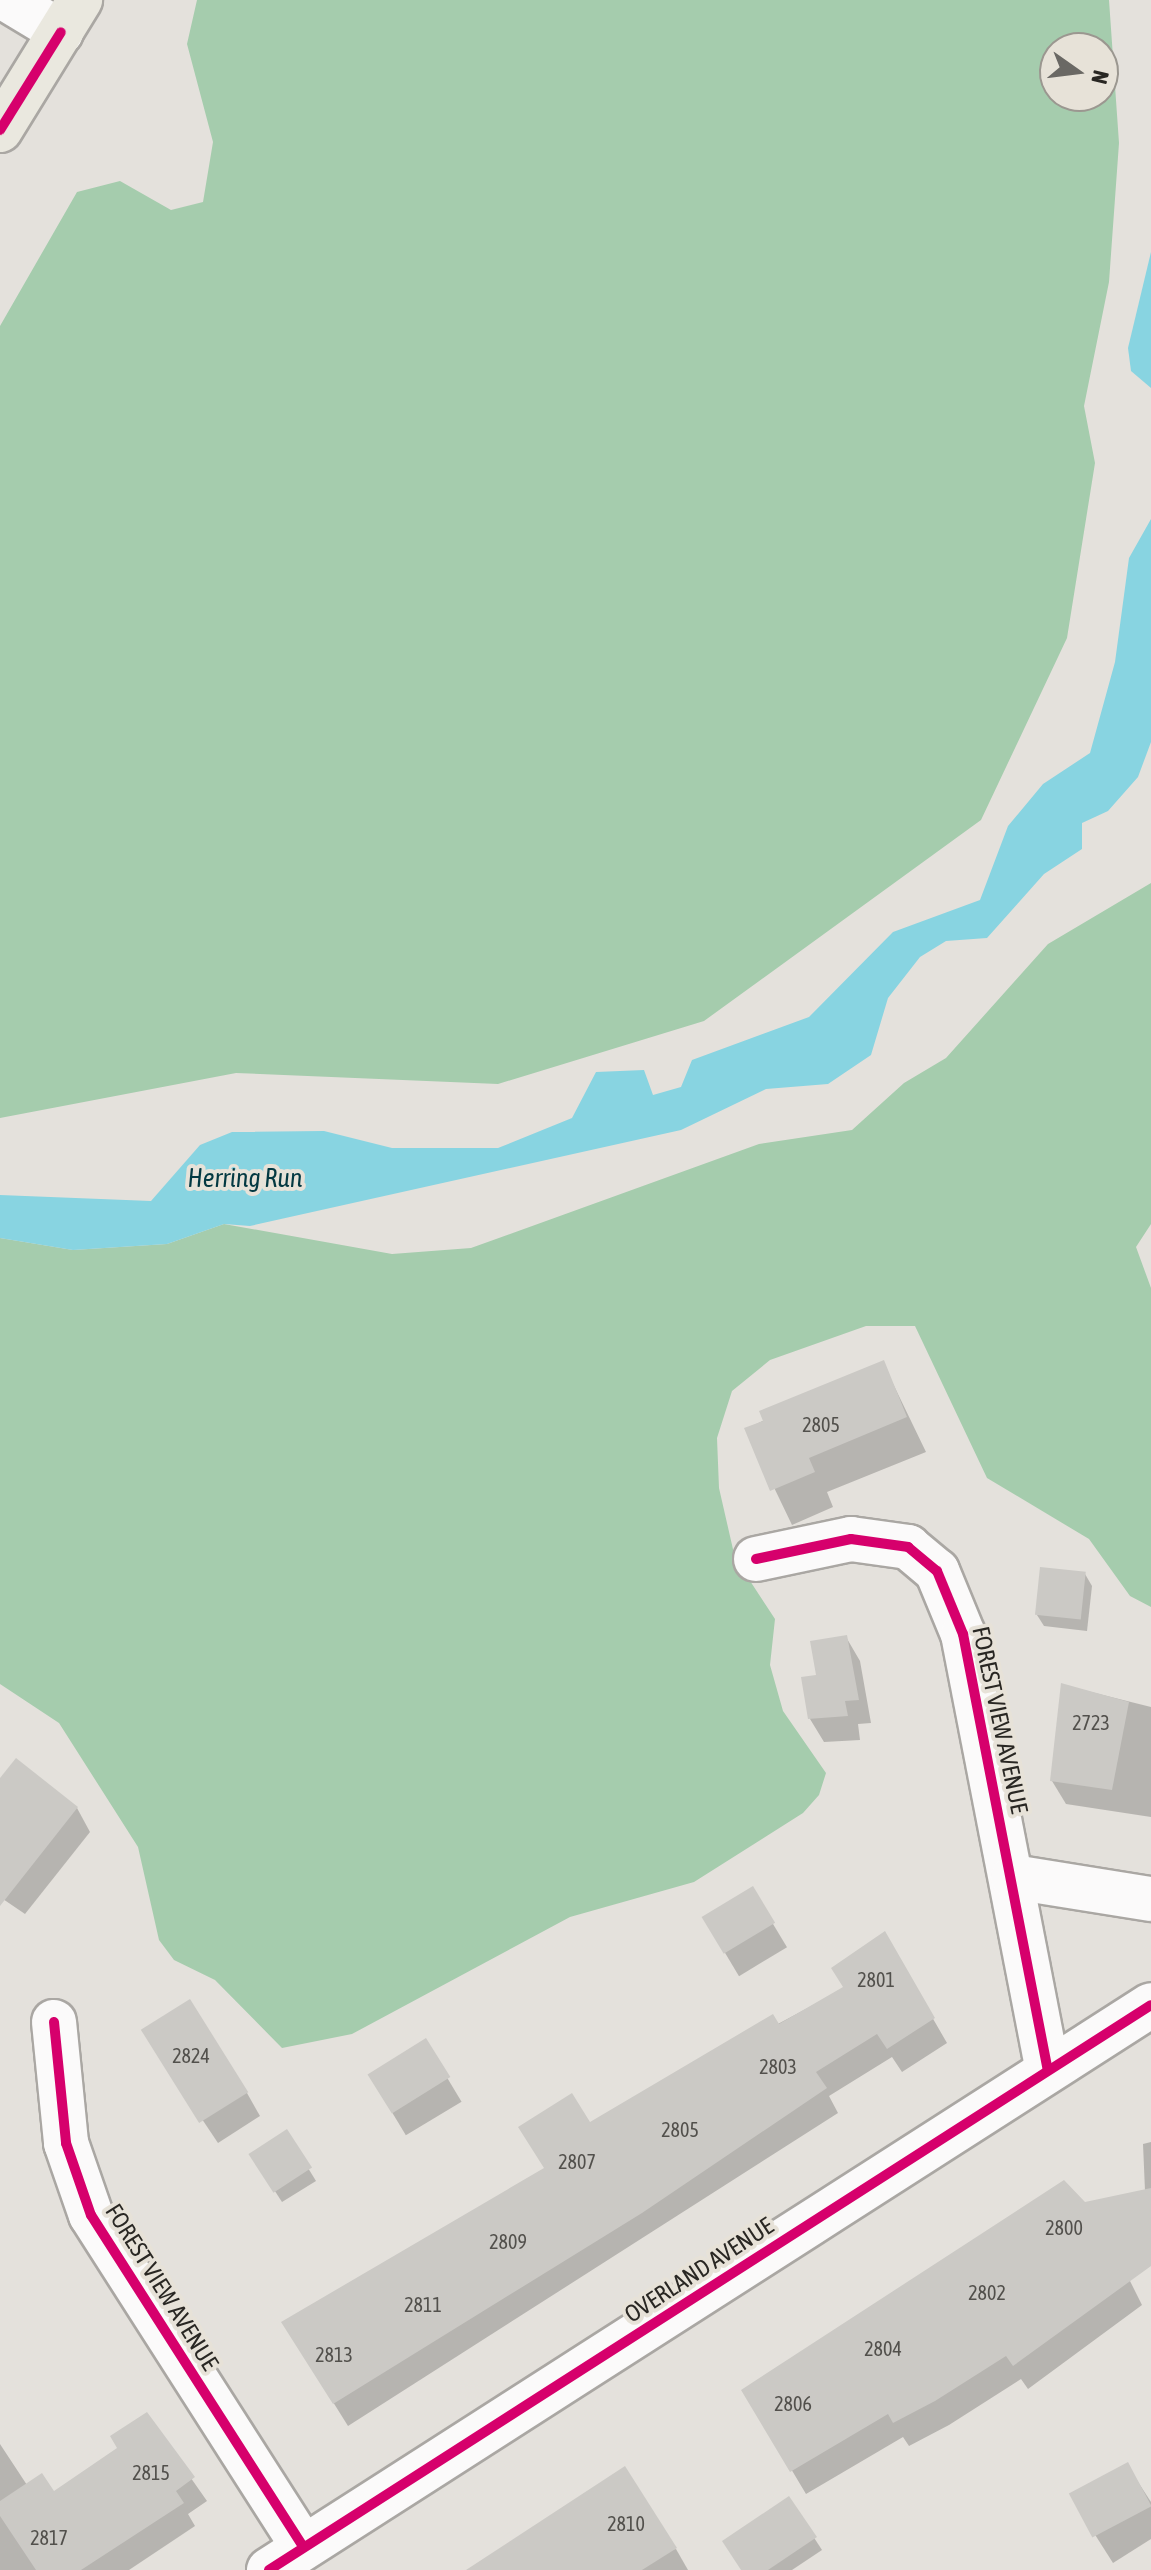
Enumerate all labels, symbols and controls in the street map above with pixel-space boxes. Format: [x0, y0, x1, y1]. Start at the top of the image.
north arrow [1039, 32, 1119, 112]
text: N [1086, 68, 1115, 87]
water label: Herring Run [188, 1163, 302, 1195]
house number: 2805 [802, 1412, 840, 1436]
street label: FOREST VIEW AVENUE [966, 1624, 1034, 1816]
house number: 2723 [1072, 1710, 1110, 1734]
house number: 2801 [857, 1967, 895, 1991]
house number: 2824 [172, 2043, 210, 2067]
house number: 2803 [759, 2054, 797, 2078]
house number: 2805 [661, 2117, 699, 2141]
house number: 2807 [558, 2149, 596, 2173]
street label: FOREST VIEW AVENUE [99, 2199, 225, 2375]
street label: OVERLAND AVENUE [619, 2211, 779, 2329]
house number: 2800 [1045, 2215, 1083, 2239]
house number: 2809 [489, 2229, 527, 2253]
house number: 2802 [968, 2280, 1006, 2304]
house number: 2811 [404, 2292, 442, 2316]
house number: 2804 [864, 2336, 902, 2360]
house number: 2813 [315, 2342, 353, 2366]
house number: 2806 [774, 2391, 812, 2415]
house number: 2815 [132, 2460, 170, 2484]
house number: 2810 [607, 2511, 645, 2535]
house number: 2817 [30, 2525, 68, 2549]

